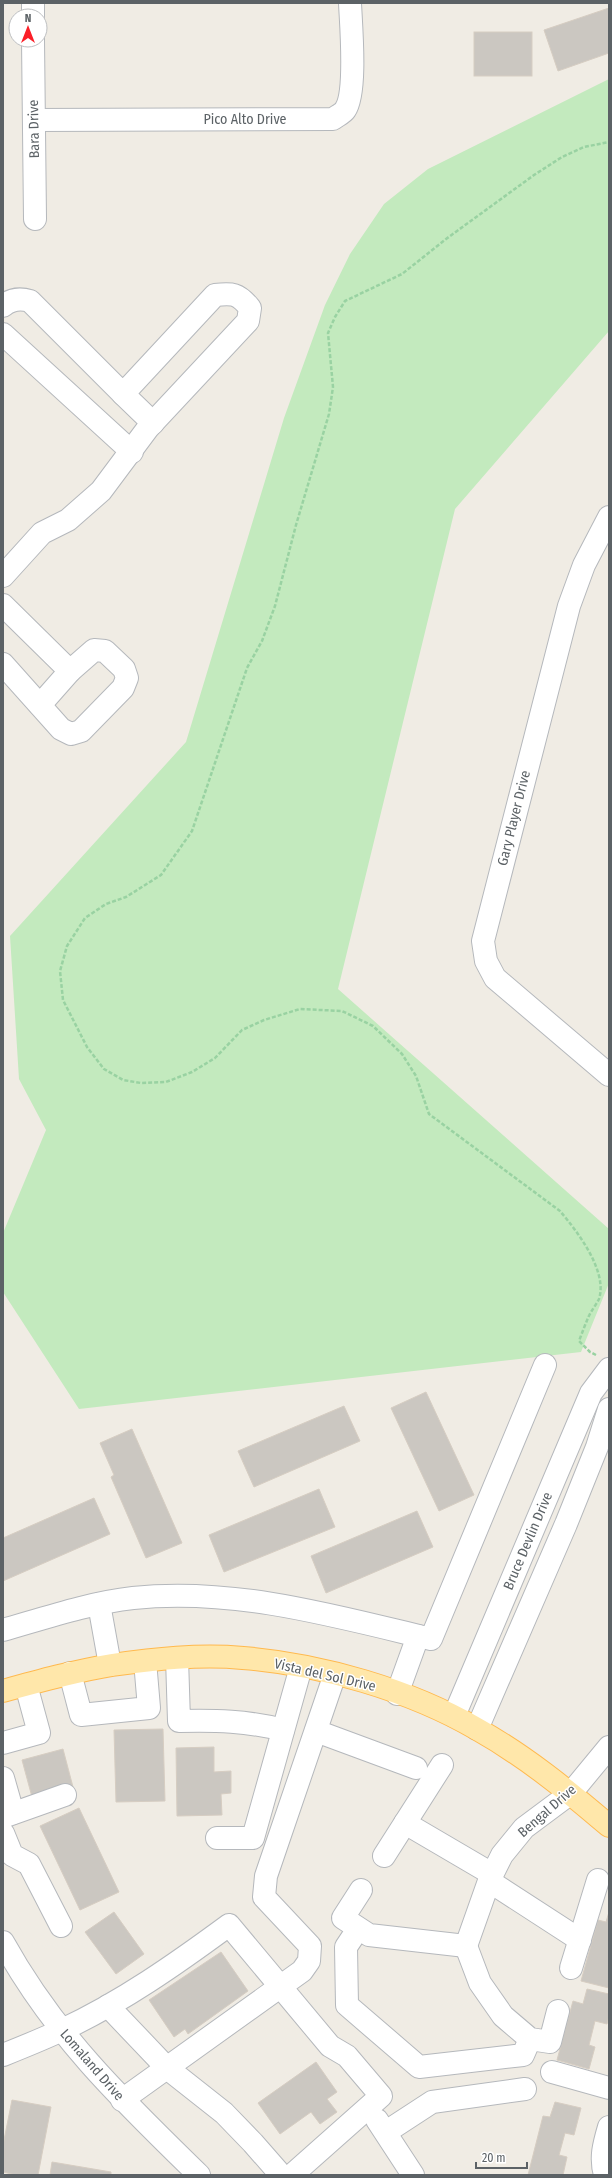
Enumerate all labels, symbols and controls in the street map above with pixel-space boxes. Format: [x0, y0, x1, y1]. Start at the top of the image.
north arrow [8, 8, 48, 48]
text: N [25, 12, 31, 25]
street label: Bara Drive [25, 99, 43, 159]
street label: Pico Alto Drive [204, 111, 287, 128]
street label: Gary Player Drive [494, 768, 534, 867]
street label: Bruce Devlin Drive [500, 1489, 556, 1592]
street label: Vista del Sol Drive [273, 1655, 377, 1695]
street label: Bengal Drive [514, 1781, 580, 1841]
street label: Lomaland Drive [56, 2026, 128, 2104]
scale bar [476, 2144, 527, 2170]
text: 20 m [482, 2151, 506, 2165]

